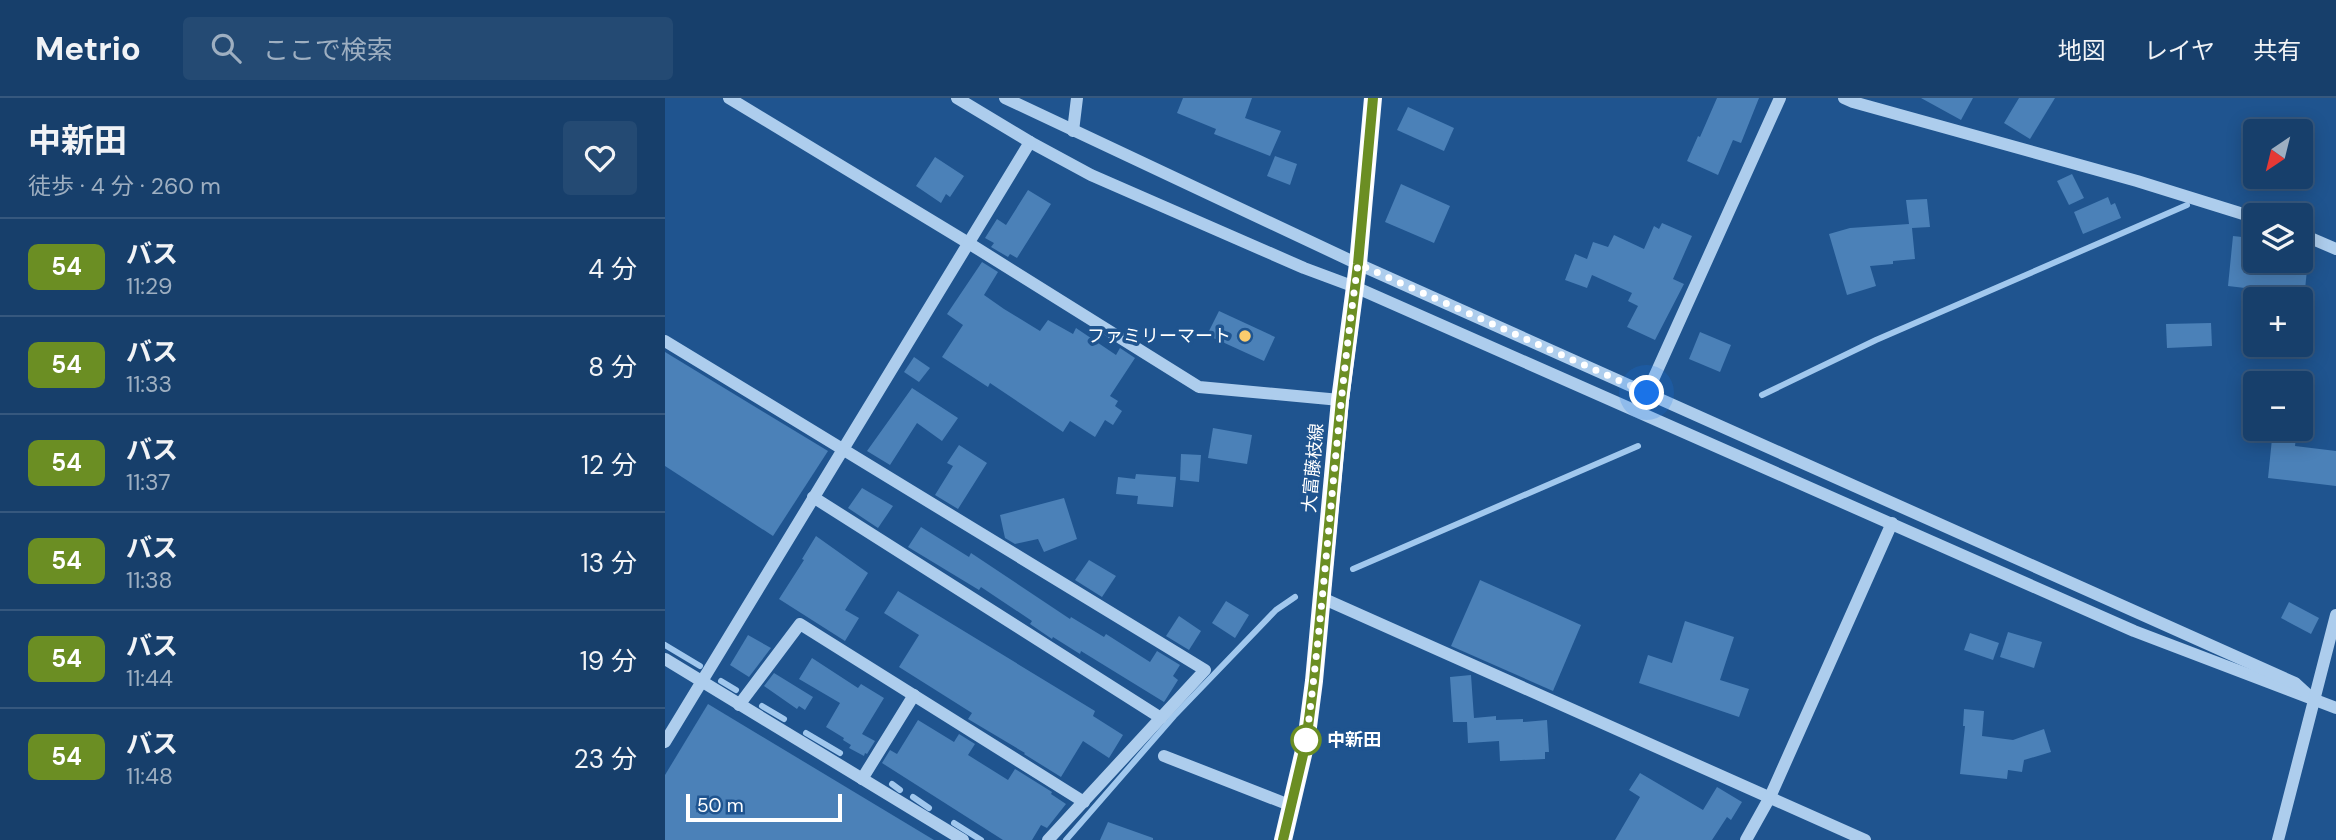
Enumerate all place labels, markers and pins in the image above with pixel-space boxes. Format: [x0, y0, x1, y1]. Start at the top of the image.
place label: ファミリーマート [1087, 324, 1231, 348]
marker: ファミリーマート [1237, 328, 1253, 344]
marker: 中新田 [1291, 725, 1321, 755]
place label: 中新田 [1327, 728, 1381, 752]

